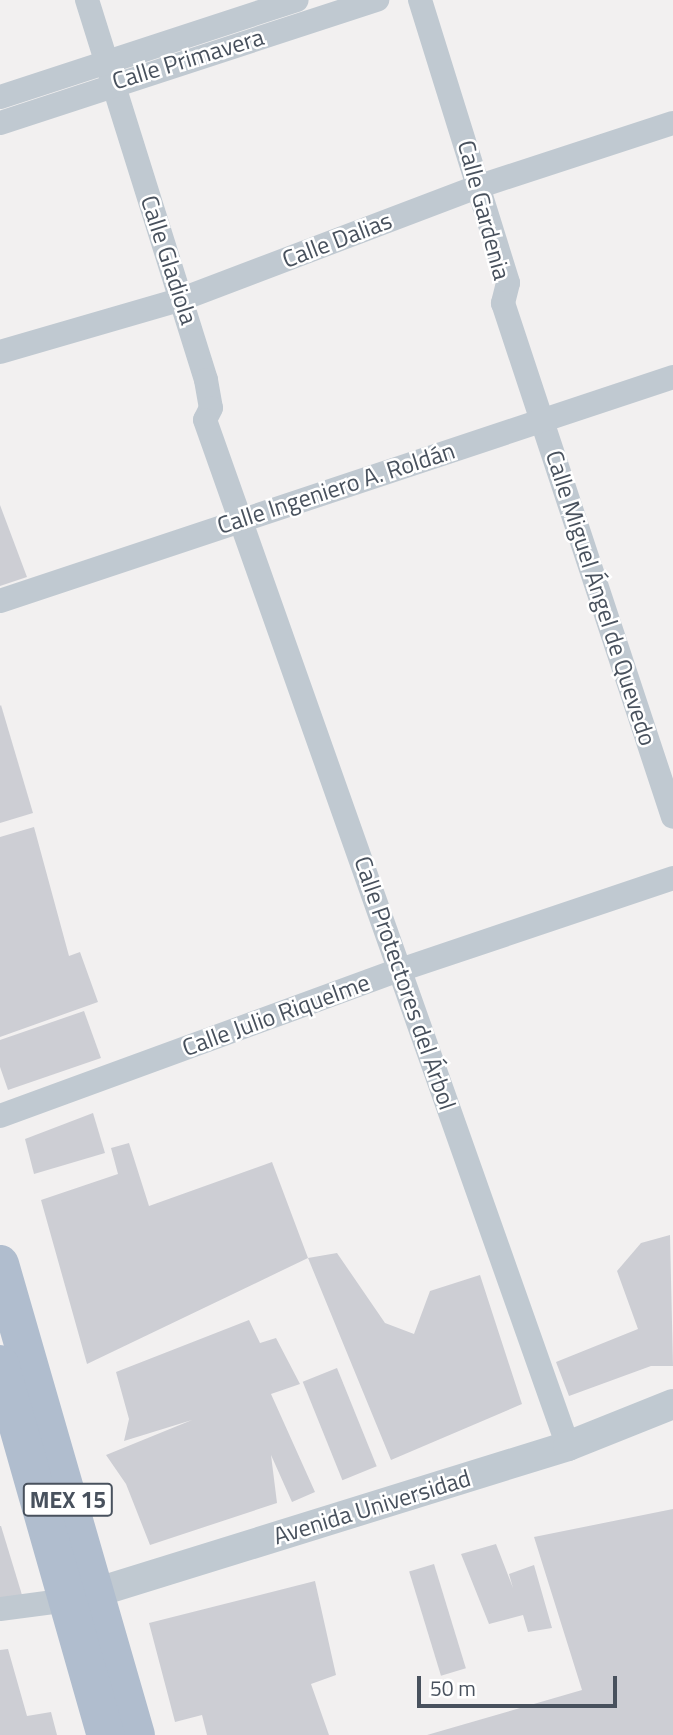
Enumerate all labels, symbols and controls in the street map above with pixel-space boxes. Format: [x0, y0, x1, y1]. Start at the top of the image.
street label: Calle Primavera [109, 22, 267, 96]
street label: Calle Gardenia [452, 137, 516, 283]
street label: Calle Gladiola [135, 192, 203, 328]
street label: Calle Dalias [278, 206, 396, 274]
street label: Calle Ingeniero A. Roldán [213, 436, 459, 540]
street label: Calle Miguel Ángel de Quevedo [540, 447, 662, 749]
street label: Calle Protectores del Árbol [348, 852, 462, 1114]
street label: Calle Julio Riquelme [178, 968, 374, 1062]
street label: Avenida Universidad [270, 1463, 474, 1551]
road number: MEX 15 [22, 1480, 114, 1520]
scale bar [421, 1662, 620, 1706]
text: 50 m [430, 1672, 476, 1704]

